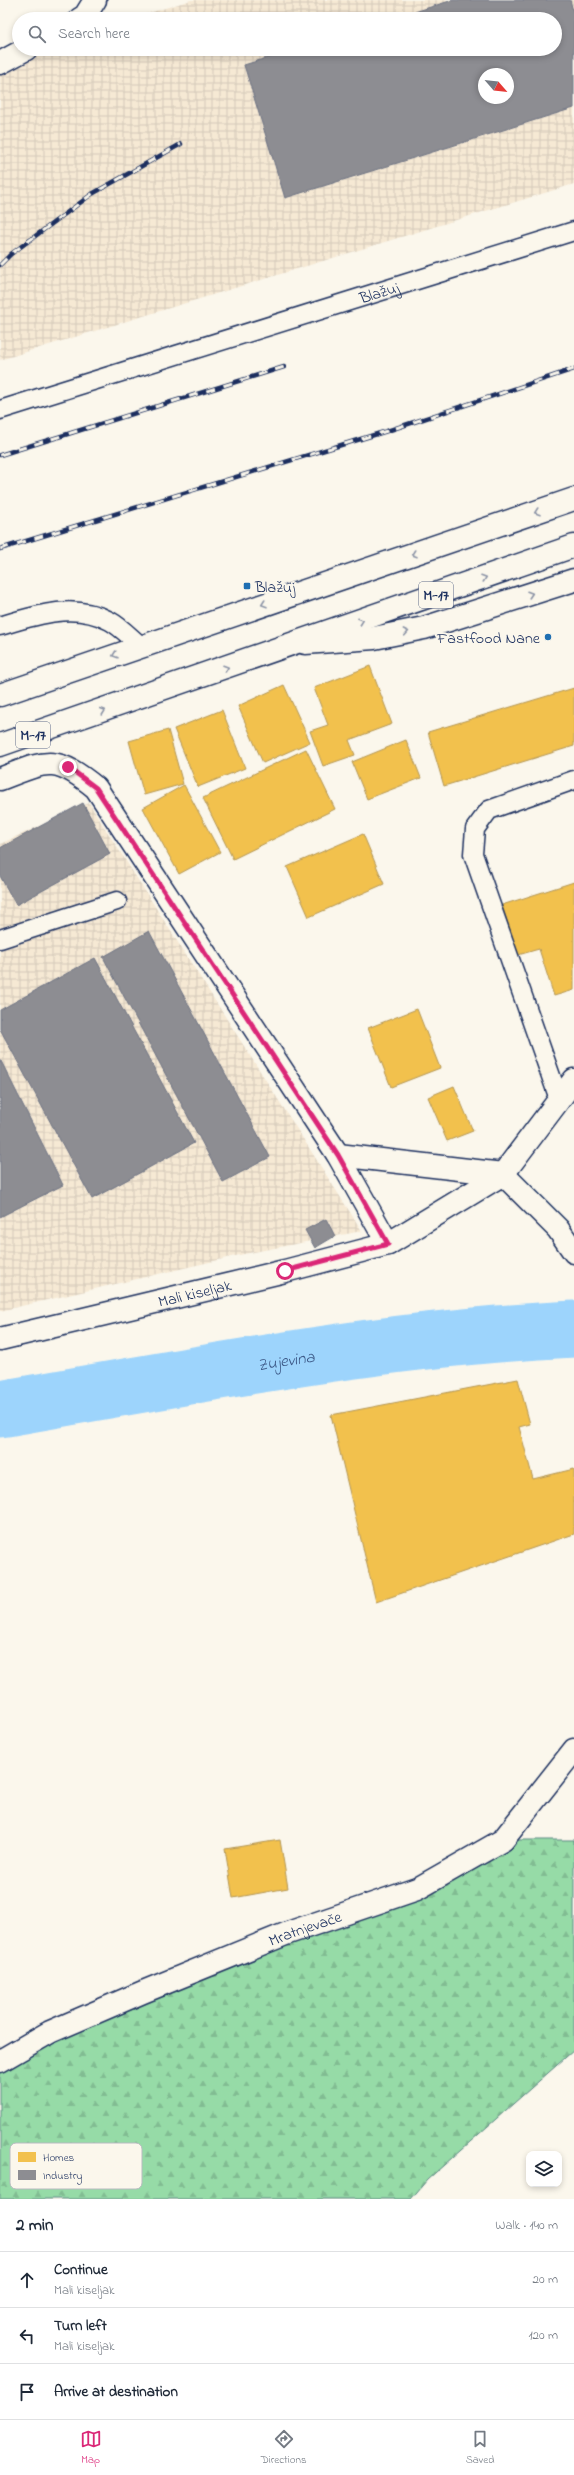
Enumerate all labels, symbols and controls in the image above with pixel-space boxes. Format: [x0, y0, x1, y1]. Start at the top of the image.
search box [12, 12, 562, 56]
icon: search [26, 23, 48, 45]
text: Search here [58, 23, 130, 45]
north arrow [478, 68, 514, 104]
street label: Blažuj [356, 276, 403, 311]
one-way arrow [534, 507, 541, 516]
one-way arrow [411, 549, 418, 557]
one-way arrow [480, 574, 487, 582]
place label: Blažuj [254, 576, 296, 600]
marker: Blažuj [242, 581, 252, 591]
road number: M-17 [419, 582, 453, 608]
one-way arrow [527, 590, 534, 599]
one-way arrow [261, 599, 268, 608]
one-way arrow [357, 617, 364, 626]
place label: Fastfood Nane [436, 627, 541, 651]
one-way arrow [403, 628, 409, 636]
marker: Fastfood Nane [543, 632, 553, 642]
one-way arrow [111, 650, 118, 659]
one-way arrow [222, 665, 229, 673]
one-way arrow [99, 708, 106, 716]
road number: M-17 [16, 722, 50, 748]
route end [59, 758, 77, 776]
route start [276, 1262, 294, 1280]
street label: Mali kiseljak [156, 1274, 235, 1315]
water label: Zujevina [256, 1345, 317, 1378]
street label: Mratnjevače [265, 1905, 346, 1954]
legend [10, 2143, 142, 2189]
text: Homes [43, 2150, 75, 2166]
map controls [526, 2151, 562, 2187]
button: layers [526, 2151, 562, 2187]
text: Industry [43, 2168, 82, 2185]
text: 2 min [16, 2213, 53, 2238]
text: Walk · 140 m [495, 2216, 558, 2235]
text: Continue [54, 2259, 108, 2281]
icon: ahead [16, 2269, 38, 2291]
text: 20 m [533, 2270, 558, 2289]
text: Mali kiseljak [54, 2281, 115, 2300]
text: Turn left [54, 2315, 107, 2337]
icon: left [16, 2325, 38, 2347]
text: 120 m [528, 2326, 558, 2345]
text: Mali kiseljak [54, 2337, 115, 2356]
icon: arrive [16, 2381, 38, 2403]
text: Arrive at destination [54, 2381, 178, 2403]
tab: Map [80, 2428, 102, 2468]
tab: Directions [261, 2428, 306, 2468]
tab: Saved [466, 2428, 494, 2468]

